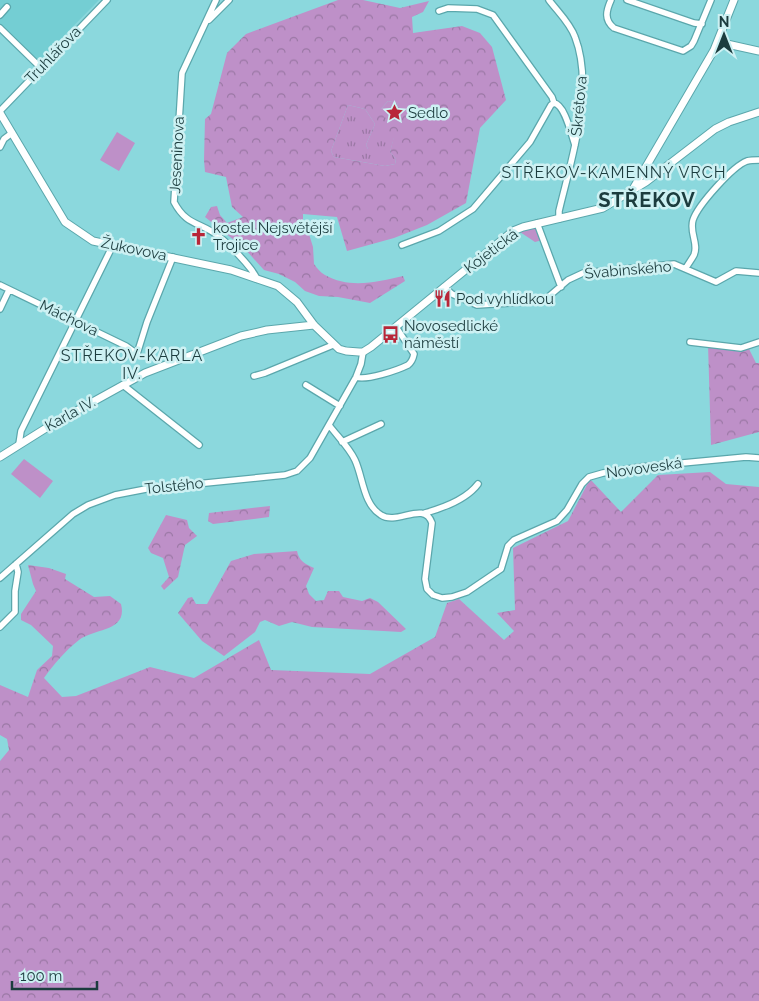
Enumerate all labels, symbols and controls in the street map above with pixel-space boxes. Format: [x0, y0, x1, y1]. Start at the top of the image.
north arrow [699, 10, 749, 60]
text: N [719, 14, 729, 30]
street label: Truhlářova [21, 23, 85, 87]
street label: Škrétova [566, 75, 591, 137]
place icon: Sedlo [384, 103, 404, 123]
place label: Sedlo [408, 104, 448, 122]
street label: Jeseninova [166, 116, 188, 194]
district label: STŘEKOV-KAMENNÝ VRCH [502, 162, 726, 182]
district label: STŘEKOV [598, 188, 696, 212]
place label: kostel Nejsvětější Trojice [213, 219, 333, 254]
street label: Kojetická [460, 225, 522, 277]
church icon: kostel Nejsvětější Trojice [189, 227, 209, 247]
street label: Žukovova [100, 233, 168, 265]
street label: Švabinského [584, 256, 672, 283]
restaurant icon: Pod vyhlídkou [432, 289, 452, 309]
place label: Pod vyhlídkou [456, 290, 554, 308]
street label: Máchova [37, 296, 101, 340]
place label: Novosedlické náměstí [404, 317, 498, 352]
bus stop icon: Novosedlické náměstí [380, 325, 400, 345]
district label: STŘEKOV-KARLA IV. [61, 345, 203, 383]
street label: Karla IV. [42, 393, 98, 435]
street label: Novoveská [605, 454, 683, 482]
street label: Tolstého [144, 474, 204, 498]
scale bar [12, 958, 98, 990]
text: 100 m [20, 967, 62, 985]

